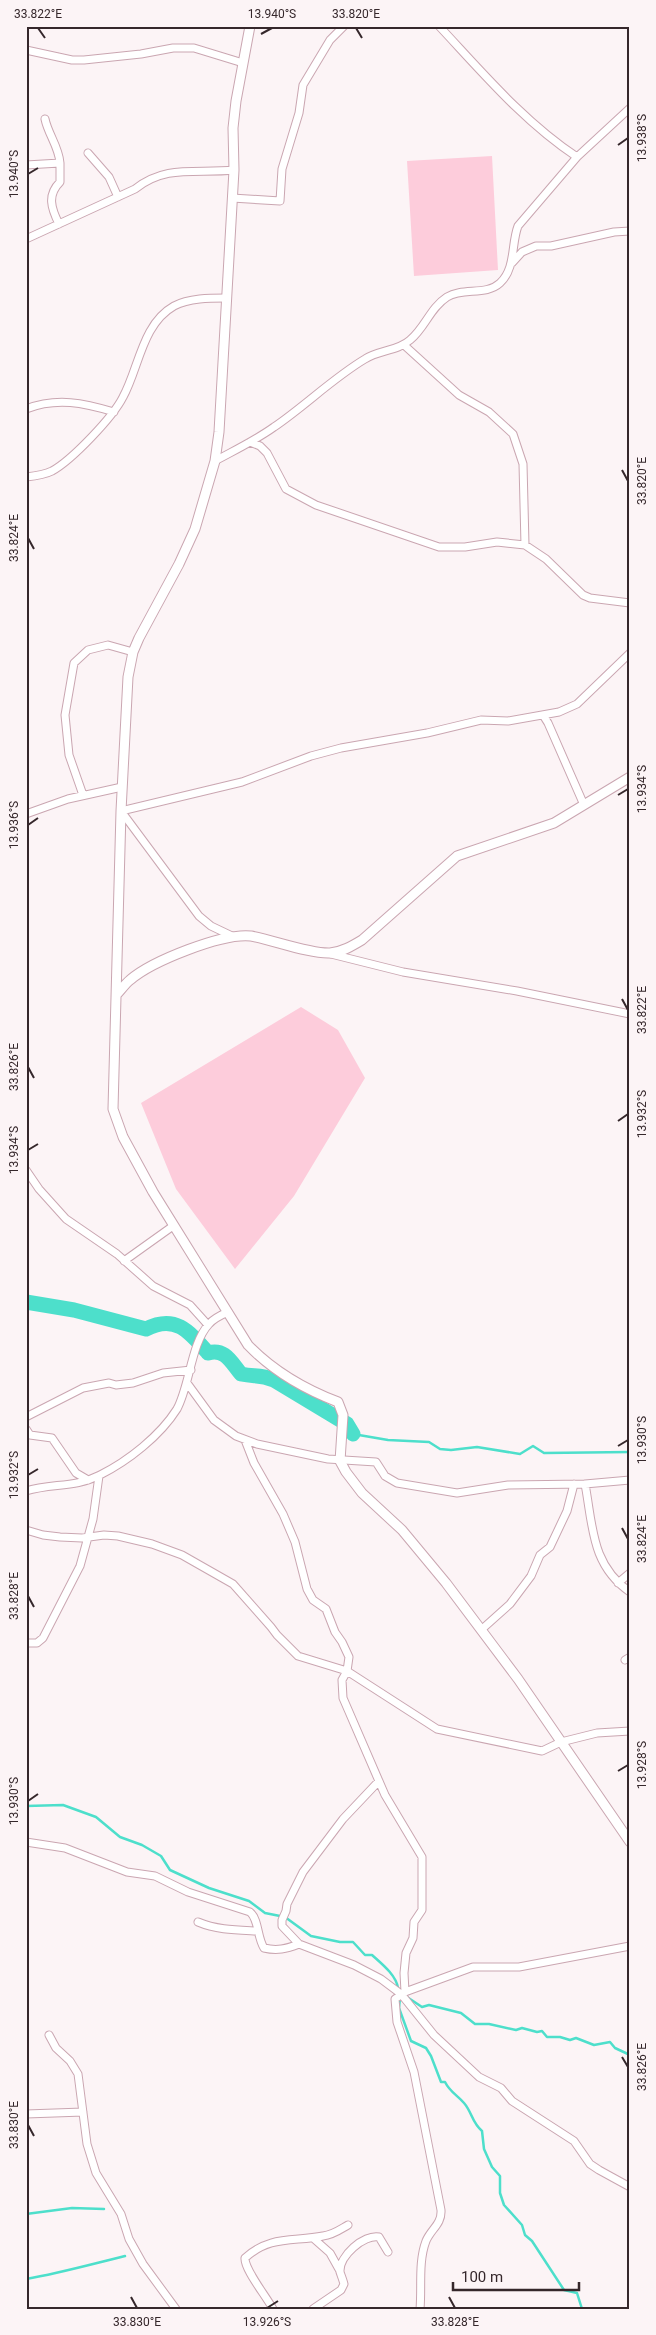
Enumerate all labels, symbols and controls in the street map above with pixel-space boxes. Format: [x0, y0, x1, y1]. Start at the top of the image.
text: 33.822°E [14, 7, 62, 21]
text: 13.940°S [248, 7, 296, 21]
text: 33.820°E [332, 7, 380, 21]
text: 13.938°S [635, 114, 649, 162]
text: 13.940°S [7, 150, 21, 198]
text: 33.820°E [635, 457, 649, 505]
text: 33.824°E [7, 514, 21, 562]
text: 13.934°S [635, 765, 649, 813]
text: 13.936°S [7, 801, 21, 849]
text: 33.822°E [635, 986, 649, 1034]
text: 33.826°E [7, 1043, 21, 1091]
text: 13.932°S [635, 1090, 649, 1138]
text: 13.934°S [7, 1126, 21, 1174]
text: 13.930°S [635, 1416, 649, 1464]
text: 13.932°S [7, 1451, 21, 1499]
text: 33.824°E [635, 1515, 649, 1563]
text: 33.828°E [7, 1572, 21, 1620]
text: 13.928°S [635, 1741, 649, 1789]
text: 13.930°S [7, 1777, 21, 1825]
text: 33.826°E [635, 2043, 649, 2091]
text: 33.830°E [7, 2101, 21, 2149]
scale bar [453, 2260, 580, 2292]
text: 100 m [461, 2268, 503, 2286]
text: 33.830°E [113, 2315, 161, 2329]
text: 13.926°S [243, 2315, 291, 2329]
text: 33.828°E [431, 2315, 479, 2329]

